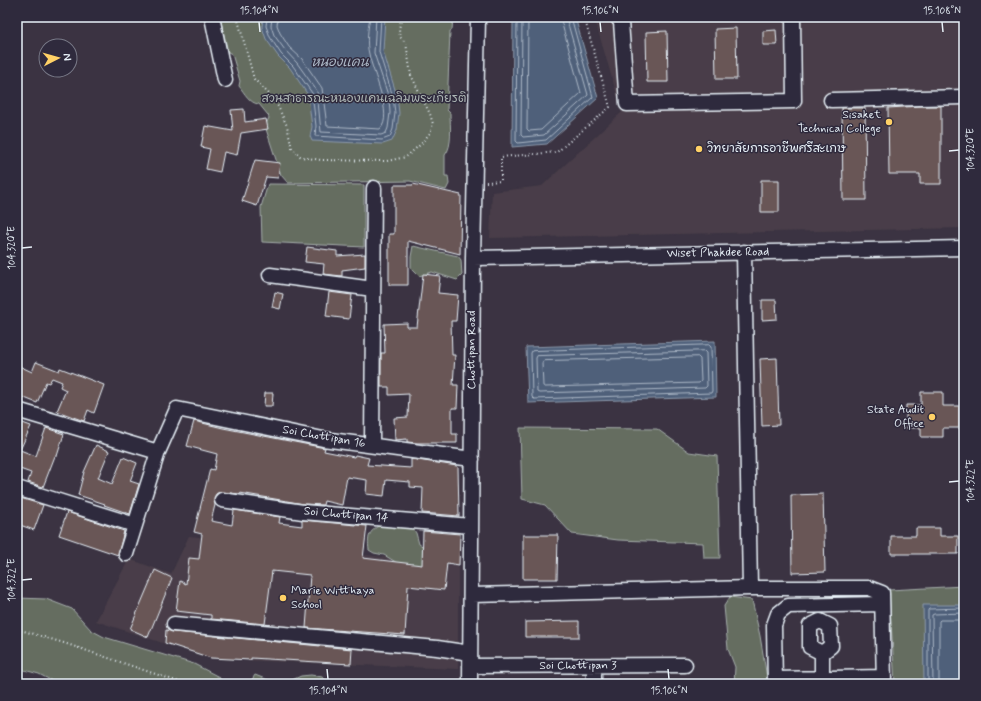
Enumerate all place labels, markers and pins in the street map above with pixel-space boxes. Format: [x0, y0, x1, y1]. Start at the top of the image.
place label: Sisaket Technical College [798, 107, 881, 137]
marker: Sisaket Technical College [884, 117, 894, 127]
place label: วิทยาลัยการอาชีพศรีสะเกษ [707, 141, 847, 157]
marker: วิทยาลัยการอาชีพศรีสะเกษ [694, 144, 704, 154]
place label: State Audit Office [867, 402, 924, 432]
marker: State Audit Office [927, 412, 937, 422]
place label: Marie Witthaya School [291, 583, 375, 613]
marker: Marie Witthaya School [278, 593, 288, 603]

